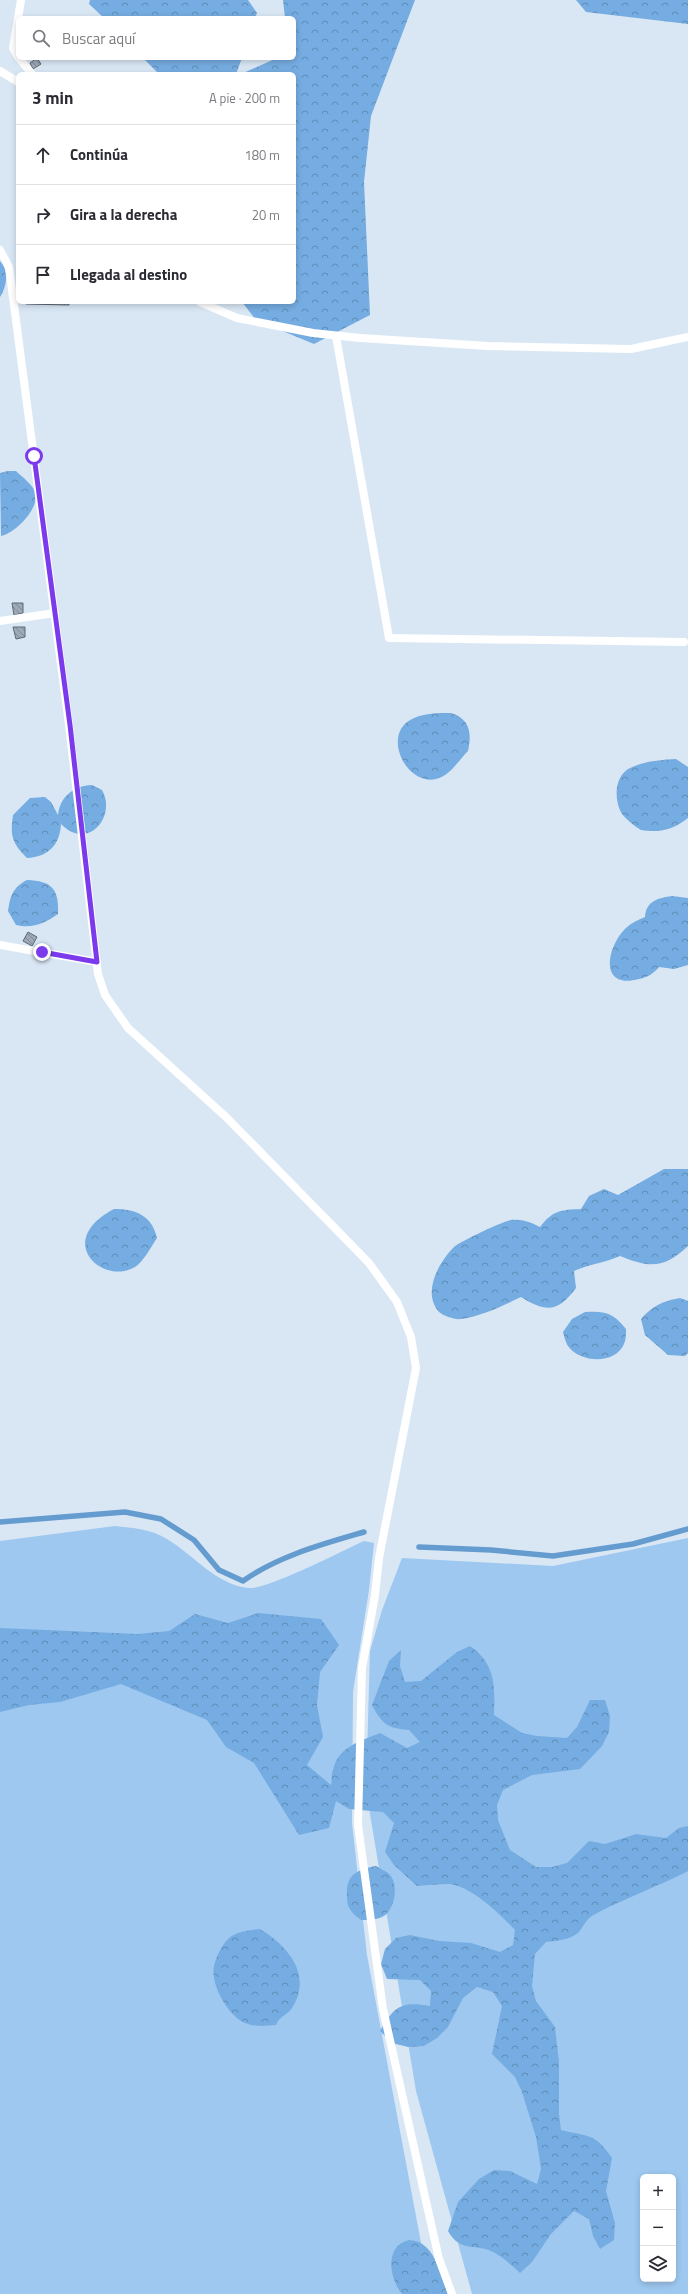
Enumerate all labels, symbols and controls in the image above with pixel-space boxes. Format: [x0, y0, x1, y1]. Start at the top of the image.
search box [16, 16, 296, 60]
icon: search [30, 27, 52, 49]
text: Buscar aquí [62, 27, 135, 50]
text: 3 min [32, 85, 73, 111]
text: A pie · 200 m [209, 88, 280, 108]
text: Continúa [70, 143, 128, 166]
icon: ahead [32, 144, 54, 166]
text: 180 m [244, 145, 280, 165]
text: Gira a la derecha [70, 203, 177, 226]
icon: right [32, 204, 54, 226]
text: 20 m [252, 205, 280, 225]
text: Llegada al destino [70, 263, 187, 286]
icon: arrive [32, 264, 54, 286]
route start [25, 447, 43, 465]
route end [33, 943, 51, 961]
map controls [640, 2174, 676, 2282]
button: + [640, 2174, 676, 2210]
button: − [640, 2210, 676, 2246]
button: layers [640, 2246, 676, 2282]

